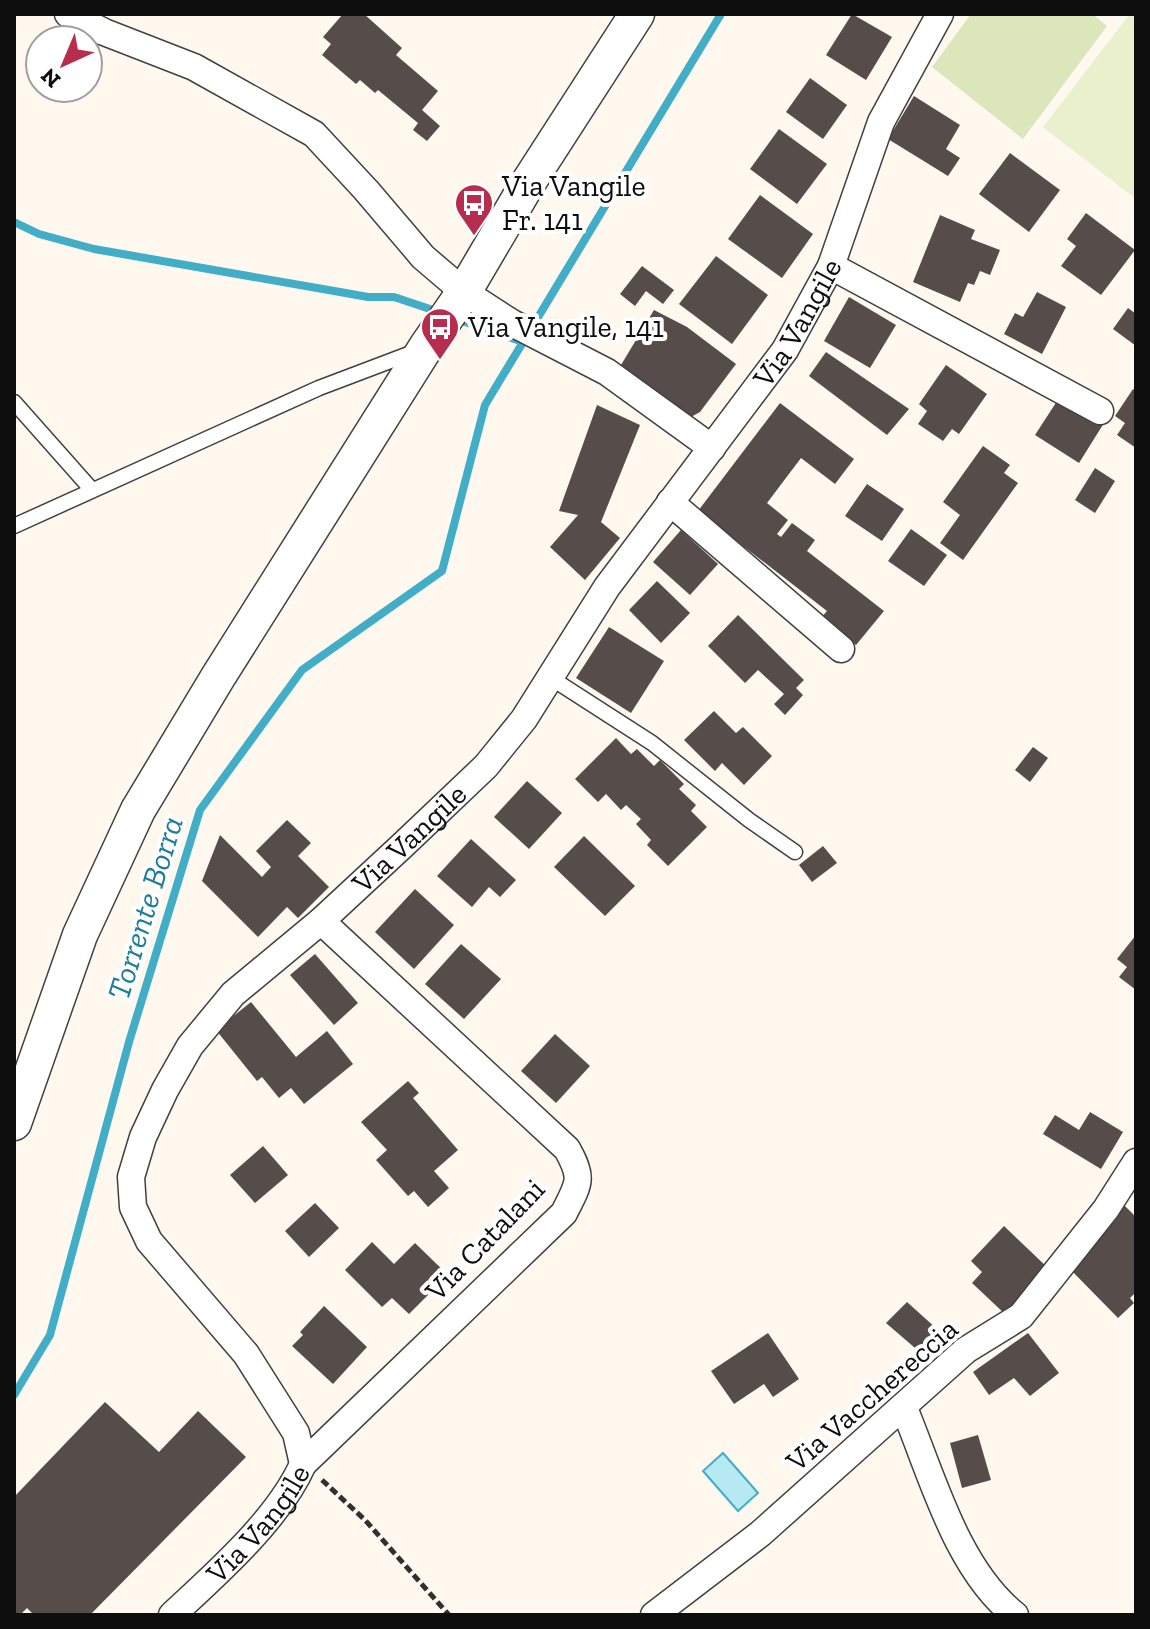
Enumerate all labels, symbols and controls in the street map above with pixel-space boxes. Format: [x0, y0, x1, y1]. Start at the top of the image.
north arrow [24, 24, 104, 104]
text: N [35, 62, 66, 94]
place label: Via Vangile Fr. 141 [501, 168, 646, 238]
bus stop icon: Via Vangile Fr. 141 [453, 182, 495, 237]
street label: Via Vangile [745, 252, 850, 395]
bus stop icon: Via Vangile, 141 [419, 306, 461, 361]
place label: Via Vangile, 141 [467, 309, 664, 345]
street label: Via Vangile [344, 776, 474, 902]
water label: Torrente Borra [99, 812, 191, 1004]
street label: Via Catalani [417, 1171, 552, 1309]
street label: Via Vacchereccia [778, 1311, 965, 1480]
street label: Via Vangile [198, 1459, 318, 1592]

